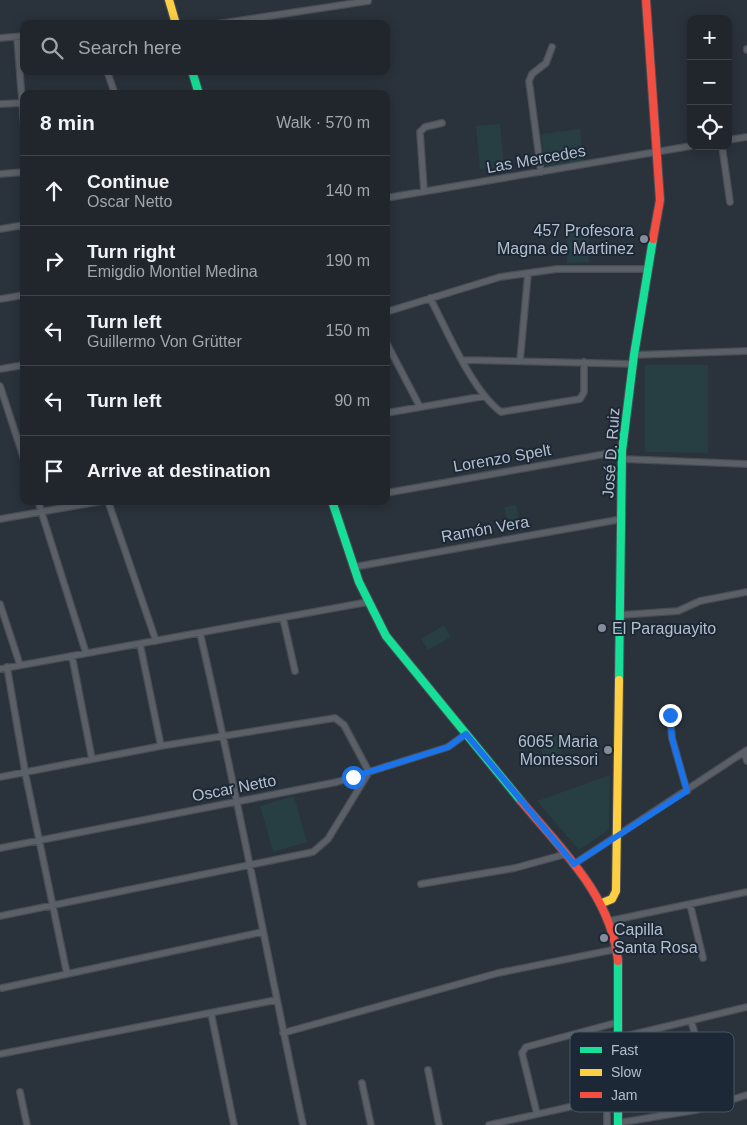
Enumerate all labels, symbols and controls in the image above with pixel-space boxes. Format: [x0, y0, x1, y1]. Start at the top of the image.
map controls [687, 15, 732, 150]
button: + [687, 15, 732, 60]
search box [20, 20, 390, 75]
icon: search [38, 34, 66, 62]
text: Search here [78, 37, 182, 58]
button: − [687, 60, 732, 105]
button: locate [687, 105, 732, 150]
text: 8 min [40, 111, 95, 134]
text: Walk · 570 m [276, 114, 370, 131]
street label: Las Mercedes [485, 142, 587, 176]
text: Continue [87, 171, 169, 192]
icon: ahead [40, 177, 68, 205]
text: 140 m [326, 182, 370, 199]
text: Oscar Netto [87, 193, 172, 210]
place label: 457 Profesora Magna de Martinez [497, 222, 634, 257]
marker: 457 Profesora Magna de Martinez [638, 233, 650, 245]
text: Turn right [87, 241, 175, 262]
icon: right [40, 247, 68, 275]
text: 190 m [326, 252, 370, 269]
text: Emigdio Montiel Medina [87, 263, 258, 280]
text: Turn left [87, 311, 162, 332]
icon: left [40, 317, 68, 345]
text: 150 m [326, 322, 370, 339]
text: Guillermo Von Grütter [87, 333, 242, 350]
icon: left [40, 387, 68, 415]
text: Turn left [87, 390, 162, 411]
text: 90 m [334, 392, 370, 409]
street label: José D. Ruiz [599, 407, 623, 499]
street label: Lorenzo Spelt [452, 441, 553, 475]
icon: arrive [40, 457, 68, 485]
text: Arrive at destination [87, 460, 271, 481]
street label: Ramón Vera [440, 513, 530, 545]
place label: El Paraguayito [612, 620, 716, 637]
marker: El Paraguayito [596, 622, 608, 634]
route end [659, 704, 682, 727]
place label: 6065 Maria Montessori [518, 733, 598, 768]
marker: 6065 Maria Montessori [602, 744, 614, 756]
route start [342, 766, 365, 789]
street label: Oscar Netto [190, 771, 278, 804]
place label: Capilla Santa Rosa [614, 921, 698, 956]
marker: Capilla Santa Rosa [598, 932, 610, 944]
legend [570, 1032, 734, 1112]
text: Fast [611, 1042, 638, 1058]
text: Slow [611, 1064, 642, 1080]
text: Jam [611, 1087, 637, 1103]

